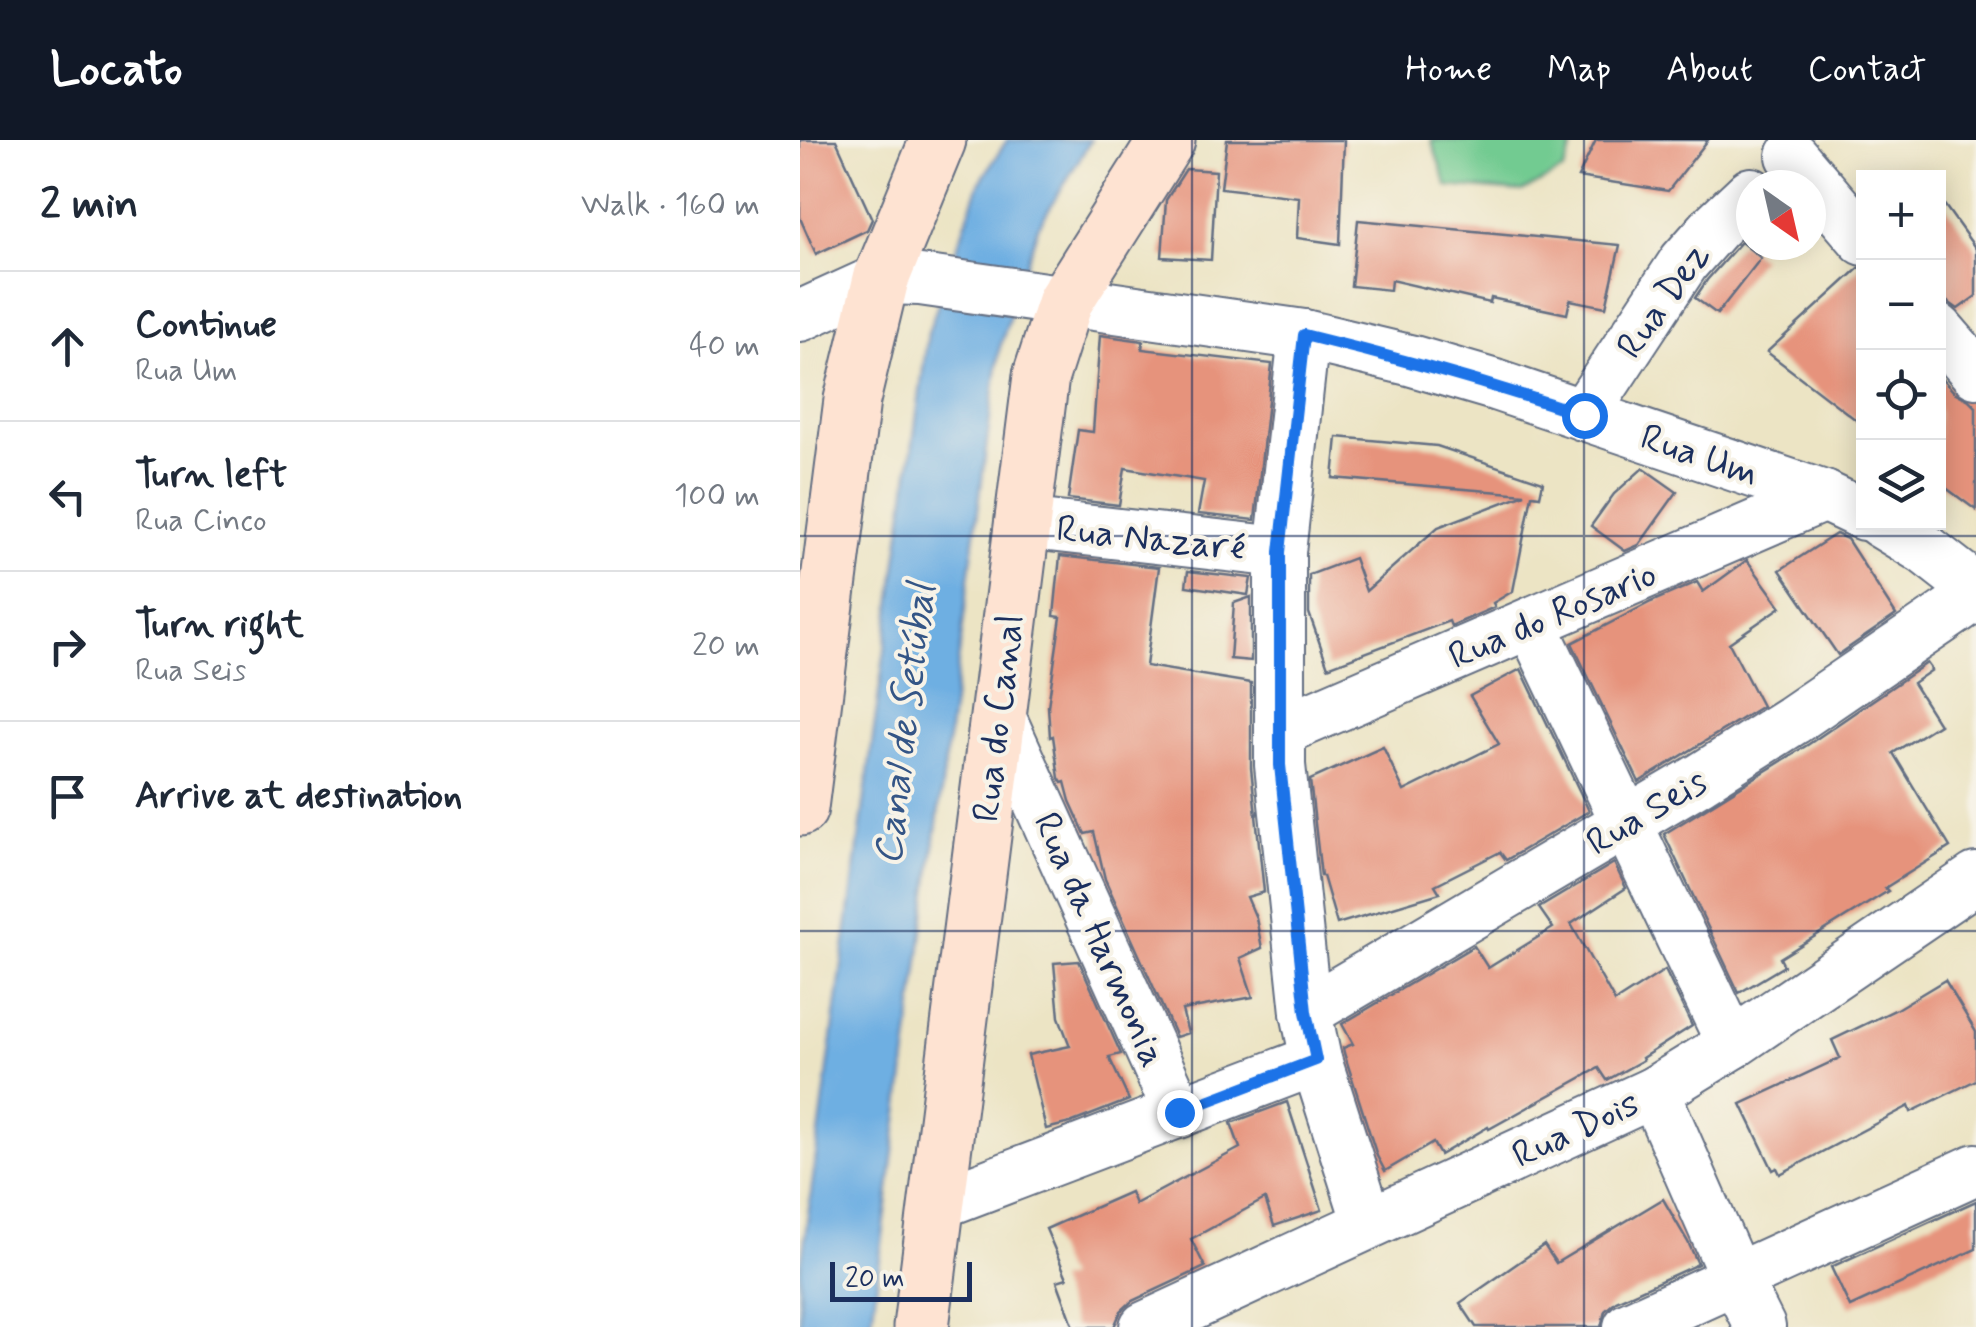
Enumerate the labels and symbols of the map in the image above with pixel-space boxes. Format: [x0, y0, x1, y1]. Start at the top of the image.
north arrow [1736, 170, 1826, 260]
street label: Rua Dez [1606, 234, 1722, 369]
route start [1562, 393, 1608, 439]
street label: Rua Um [1634, 413, 1765, 499]
street label: Rua Nazaré [1054, 505, 1248, 574]
street label: Rua do Rosario [1441, 550, 1664, 682]
water label: Canal de Setúbal [863, 578, 949, 868]
street label: Rua do Canal [962, 612, 1037, 825]
street label: Rua Seis [1578, 758, 1717, 868]
street label: Rua da Harmonia [1021, 805, 1177, 1075]
street label: Rua Dois [1505, 1080, 1647, 1181]
route end [1157, 1090, 1203, 1136]
scale bar [830, 1257, 972, 1302]

